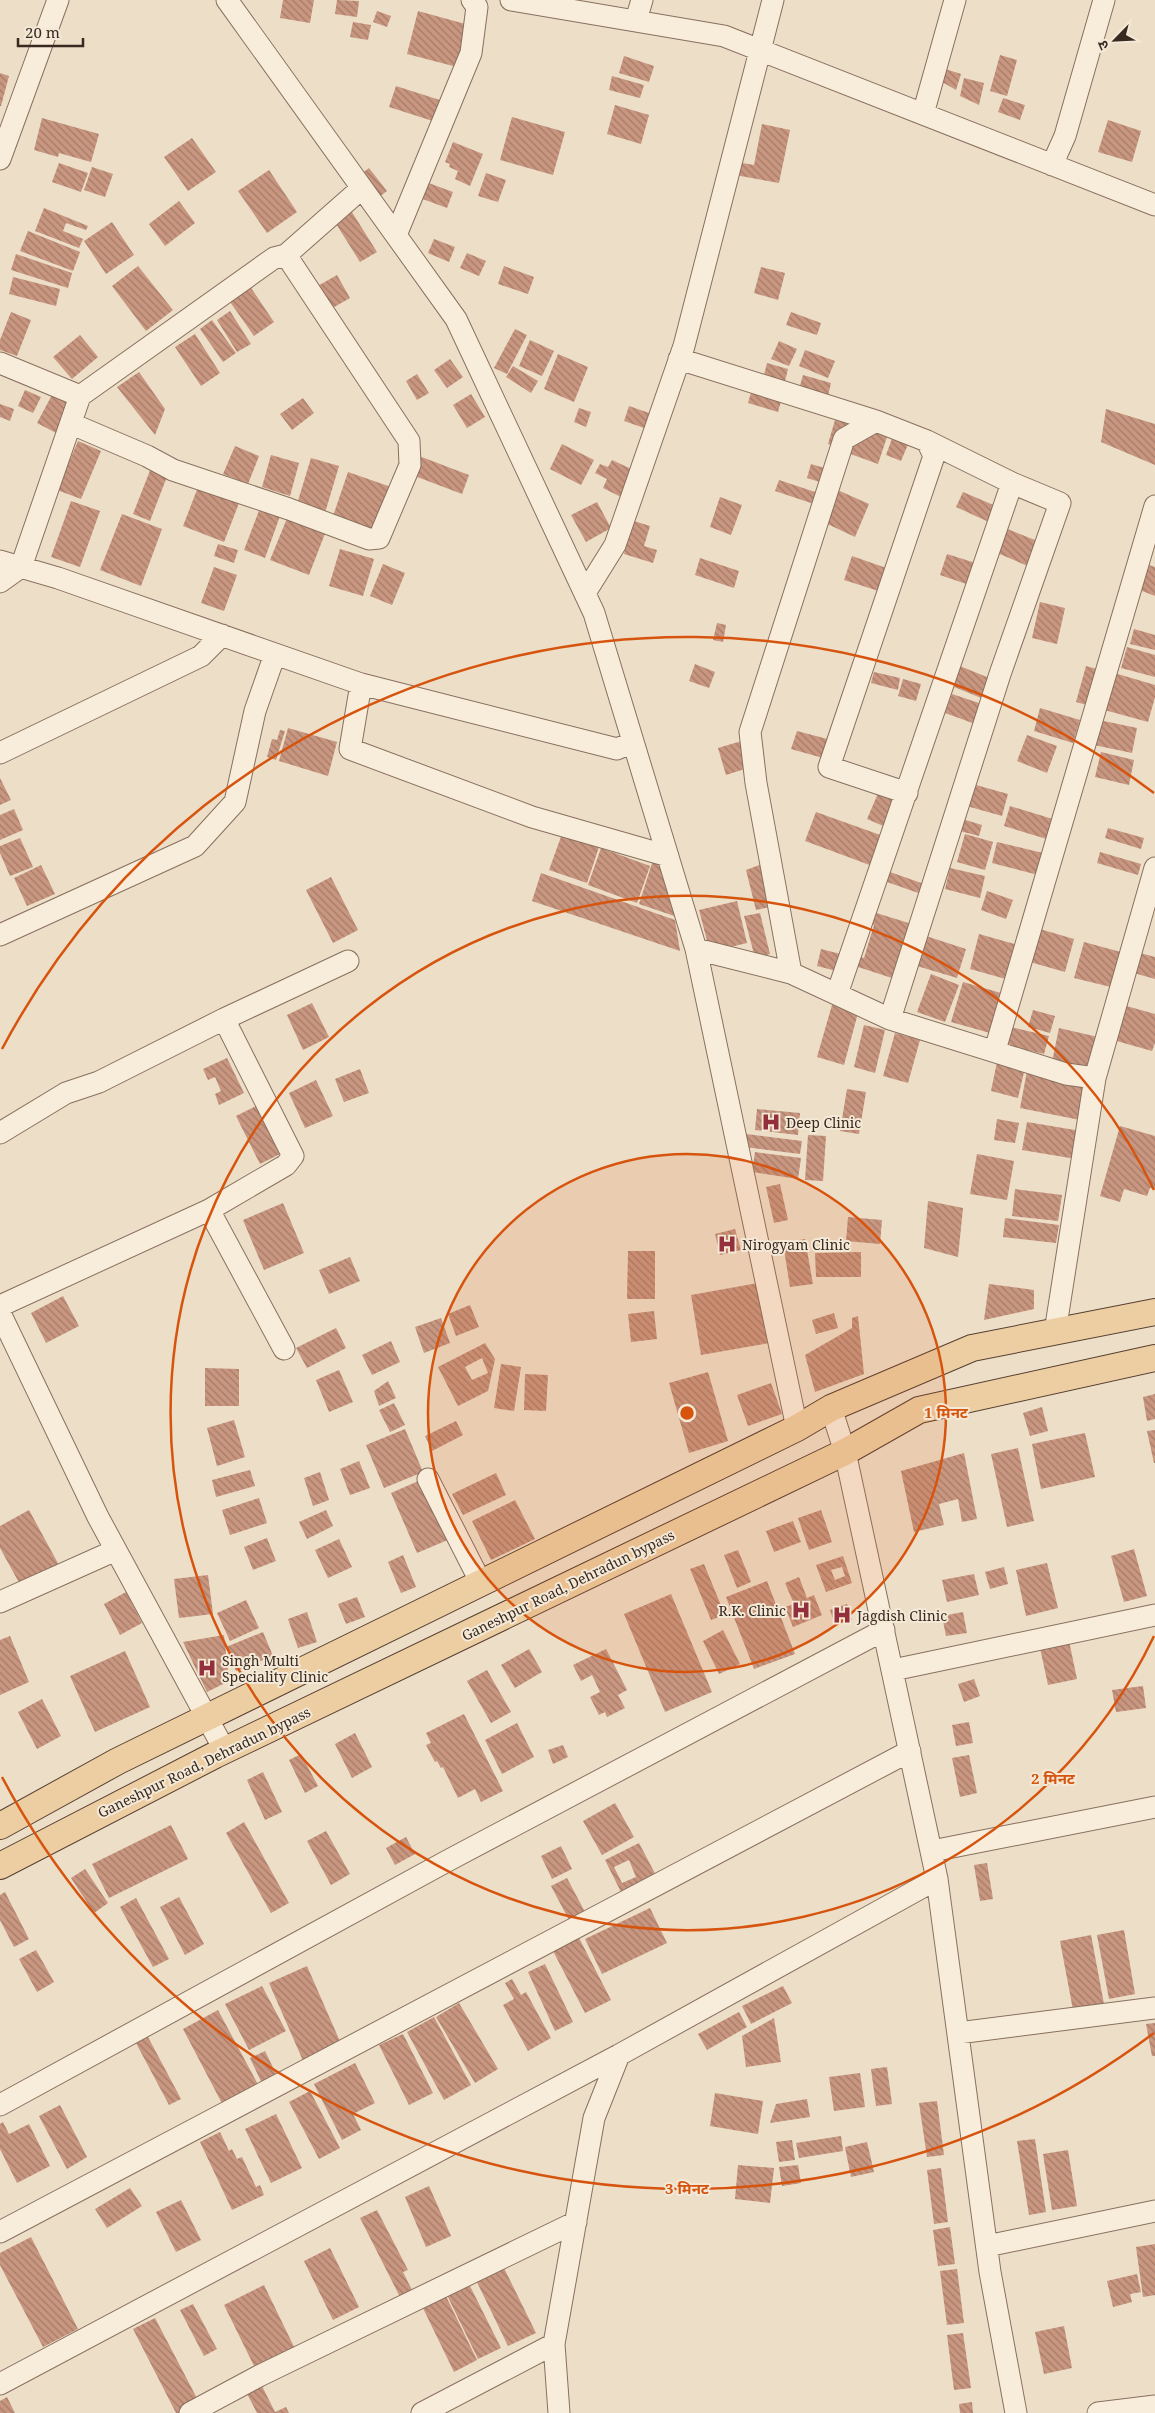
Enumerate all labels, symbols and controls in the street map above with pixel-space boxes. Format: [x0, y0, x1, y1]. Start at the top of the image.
scale bar [18, 15, 82, 47]
north arrow [1090, 15, 1140, 65]
text: 20 m [25, 22, 60, 42]
text: उ [1092, 37, 1113, 53]
hospital icon: Deep Clinic [760, 1111, 782, 1133]
place label: Deep Clinic [786, 1113, 861, 1132]
hospital icon: Nirogyam Clinic [716, 1233, 738, 1255]
place label: Nirogyam Clinic [742, 1235, 850, 1254]
text: 1 मिनट [924, 1402, 969, 1422]
centre of rings [678, 1404, 696, 1422]
street label: Ganeshpur Road, Dehradun bypass [458, 1525, 678, 1645]
hospital icon: R.K. Clinic [790, 1599, 812, 1621]
place label: R.K. Clinic [719, 1601, 786, 1620]
hospital icon: Jagdish Clinic [831, 1604, 853, 1626]
place label: Jagdish Clinic [856, 1606, 947, 1625]
place label: Singh Multi Speciality Clinic [222, 1651, 328, 1686]
hospital icon: Singh Multi Speciality Clinic [196, 1657, 218, 1679]
street label: Ganeshpur Road, Dehradun bypass [94, 1702, 314, 1822]
text: 2 मिनट [1031, 1768, 1076, 1788]
text: 3 मिनट [665, 2178, 710, 2198]

